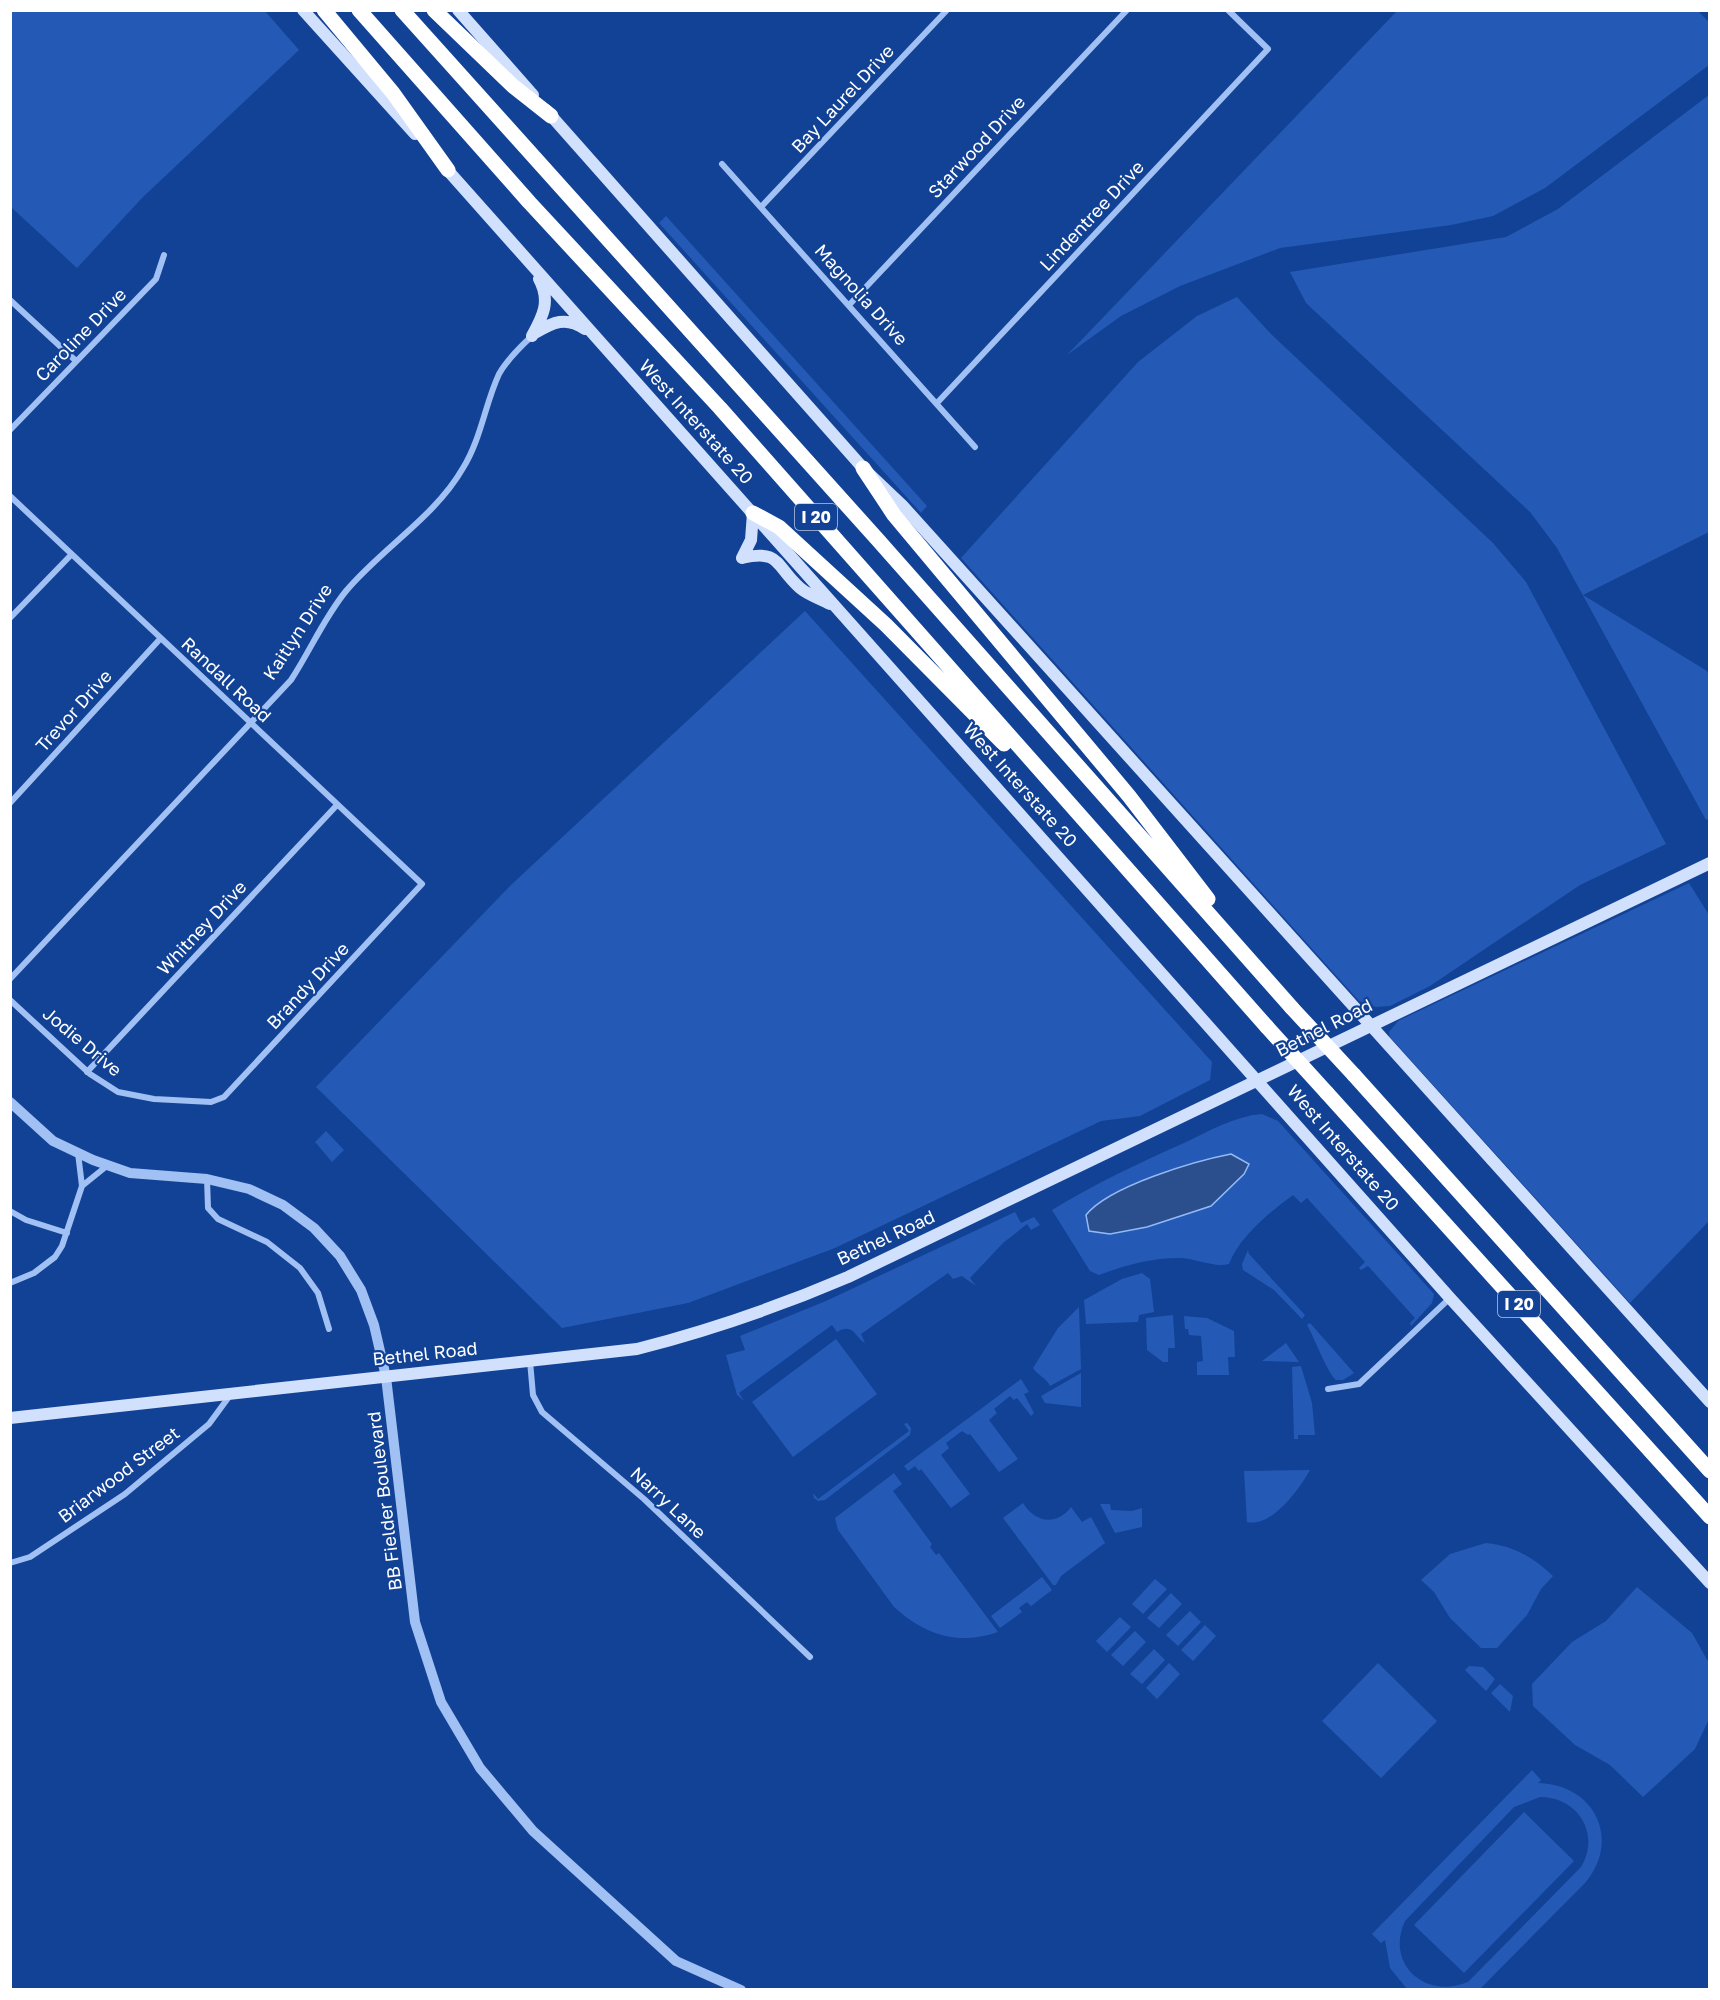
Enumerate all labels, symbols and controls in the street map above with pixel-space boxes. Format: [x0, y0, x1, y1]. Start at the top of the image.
street label: Bay Laurel Drive [786, 40, 898, 157]
street label: Starwood Drive [923, 91, 1029, 202]
street label: Lindentree Drive [1035, 156, 1148, 275]
street label: Magnolia Drive [811, 239, 913, 349]
street label: Caroline Drive [30, 283, 130, 386]
street label: West Interstate 20 [635, 355, 758, 488]
road number: I 20 [795, 504, 837, 530]
street label: Kaitlyn Drive [258, 579, 336, 684]
street label: Randall Road [177, 632, 276, 726]
street label: Trevor Drive [31, 665, 116, 756]
street label: West Interstate 20 [959, 718, 1082, 851]
street label: Whitney Drive [152, 876, 250, 979]
street label: Brandy Drive [262, 937, 353, 1033]
street label: Bethel Road [1272, 993, 1376, 1061]
street label: Jodie Drive [39, 1002, 127, 1081]
street label: West Interstate 20 [1283, 1080, 1405, 1215]
street label: Bethel Road [833, 1205, 938, 1269]
road number: I 20 [1498, 1291, 1540, 1317]
street label: Bethel Road [371, 1337, 479, 1369]
street label: BB Fielder Boulevard [362, 1410, 406, 1592]
street label: Briarwood Street [53, 1421, 183, 1527]
street label: Narry Lane [626, 1462, 711, 1543]

